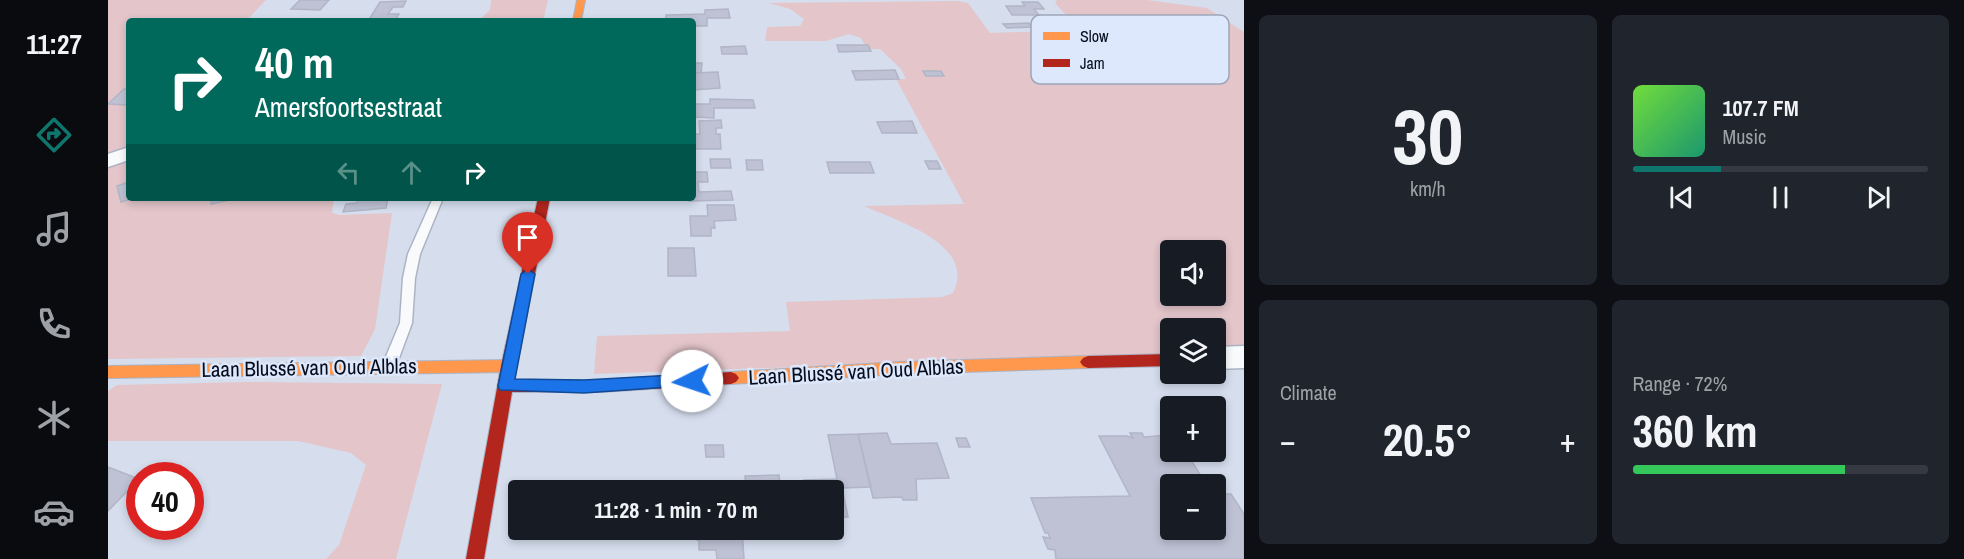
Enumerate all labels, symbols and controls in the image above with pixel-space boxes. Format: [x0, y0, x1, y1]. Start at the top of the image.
legend [1031, 15, 1229, 84]
text: Slow [1080, 25, 1109, 47]
text: 11:27 [26, 26, 82, 62]
text: 40 m [255, 35, 334, 91]
icon: right [156, 42, 234, 120]
text: Jam [1080, 52, 1105, 74]
text: 30 [1392, 83, 1463, 188]
text: Amersfoortsestraat [255, 89, 442, 125]
text: 107.7 FM [1723, 93, 1799, 123]
icon: directions [33, 114, 75, 156]
text: Music [1723, 123, 1766, 150]
icon: left [332, 156, 365, 189]
icon: ahead [395, 156, 428, 189]
icon: right [458, 156, 491, 189]
text: km/h [1410, 175, 1446, 202]
icon: previous [1665, 181, 1698, 214]
icon: pause [1764, 181, 1797, 214]
icon: next [1862, 181, 1895, 214]
icon: music [33, 208, 75, 250]
pin [502, 212, 553, 274]
icon: arrive [511, 221, 544, 254]
map controls [1160, 240, 1226, 540]
button: sound [1160, 240, 1226, 306]
icon: phone [33, 303, 75, 345]
button: layers [1160, 318, 1226, 384]
position arrow [660, 349, 724, 413]
street label: Laan Blussé van Oud Alblas [201, 351, 417, 384]
street label: Laan Blussé van Oud Alblas [748, 351, 964, 392]
text: Range · 72% [1633, 370, 1727, 397]
text: Climate [1280, 379, 1337, 406]
button: + [1160, 396, 1226, 462]
icon: climate [33, 397, 75, 439]
text: 360 km [1633, 400, 1758, 461]
text: 20.5° [1383, 409, 1473, 470]
text: − [1280, 418, 1296, 462]
text: + [1560, 418, 1575, 462]
speed limit sign: 40 [126, 462, 204, 540]
button: − [1160, 474, 1226, 540]
icon: car [33, 491, 75, 533]
text: 11:28 · 1 min · 70 m [594, 495, 758, 525]

